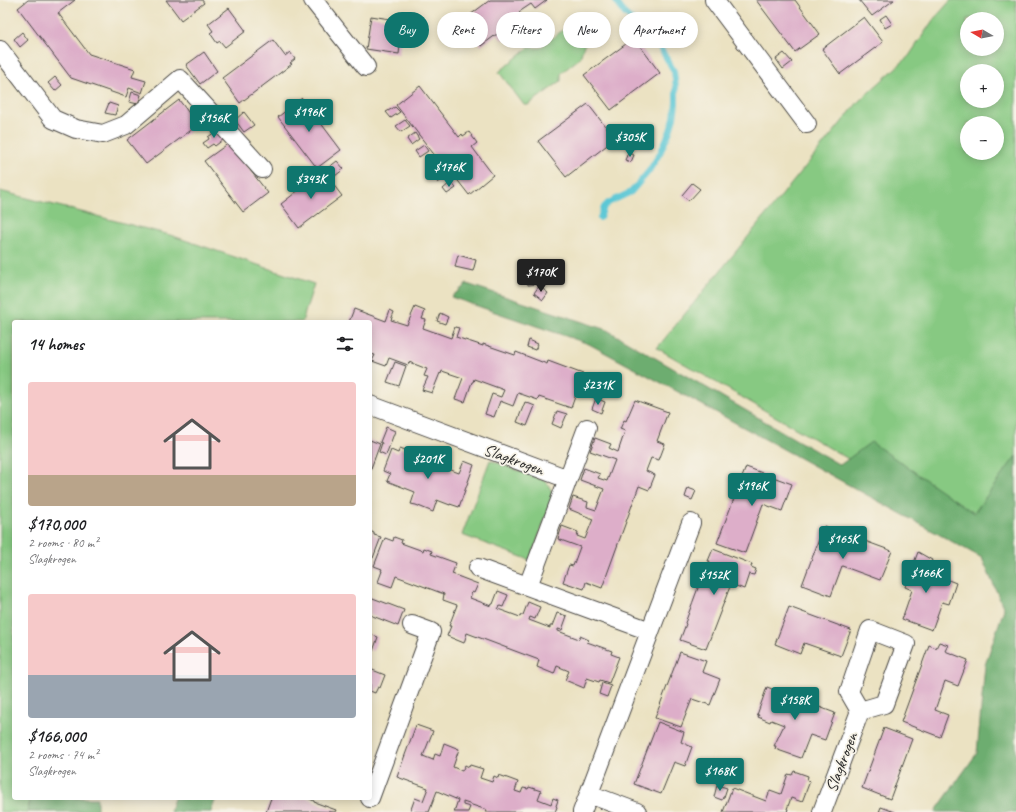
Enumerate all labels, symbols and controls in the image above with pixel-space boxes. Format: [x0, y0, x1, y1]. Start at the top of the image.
chip: Buy [384, 12, 429, 48]
chip: Rent [437, 12, 488, 48]
chip: Filters [496, 12, 555, 48]
chip: New [563, 12, 611, 48]
chip: Apartment [619, 12, 698, 48]
north arrow [960, 12, 1004, 56]
map controls [960, 12, 1004, 160]
button: + [960, 64, 1004, 108]
pin: $196K [281, 99, 337, 133]
text: $196K [294, 104, 324, 120]
pin: $156K [186, 105, 242, 139]
text: $156K [199, 110, 229, 126]
button: − [960, 116, 1004, 160]
pin: $305K [602, 124, 658, 158]
text: $305K [615, 129, 645, 145]
pin: $176K [421, 154, 477, 188]
text: $176K [434, 159, 464, 175]
pin: $343K [283, 166, 339, 200]
text: $343K [296, 171, 326, 187]
pin: $170K [513, 259, 569, 293]
text: $170K [526, 264, 556, 280]
icon: filters [334, 333, 356, 355]
text: 14 homes [28, 334, 84, 355]
pin: $231K [570, 372, 626, 406]
text: $231K [583, 377, 613, 393]
icon: home [156, 408, 228, 480]
street label: Slagkrogen [481, 439, 548, 480]
pin: $201K [400, 446, 456, 480]
text: $201K [413, 451, 443, 467]
pin: $196K [724, 473, 780, 507]
text: $196K [737, 478, 767, 494]
text: $170,000 [28, 514, 85, 535]
pin: $165K [815, 526, 871, 560]
text: $165K [828, 531, 858, 547]
text: 2 rooms · 80 m² [28, 535, 98, 551]
text: Slagkrogen [28, 551, 76, 567]
pin: $166K [898, 560, 954, 594]
pin: $152K [686, 562, 742, 596]
text: $166K [911, 565, 941, 581]
text: $152K [699, 567, 729, 583]
icon: home [156, 620, 228, 692]
pin: $158K [767, 687, 823, 721]
text: $158K [780, 692, 810, 708]
text: $166,000 [28, 726, 86, 747]
street label: Slagkrogen [820, 728, 863, 795]
text: 2 rooms · 74 m² [28, 747, 98, 763]
pin: $168K [692, 758, 748, 792]
text: Slagkrogen [28, 763, 76, 779]
text: $168K [705, 763, 735, 779]

